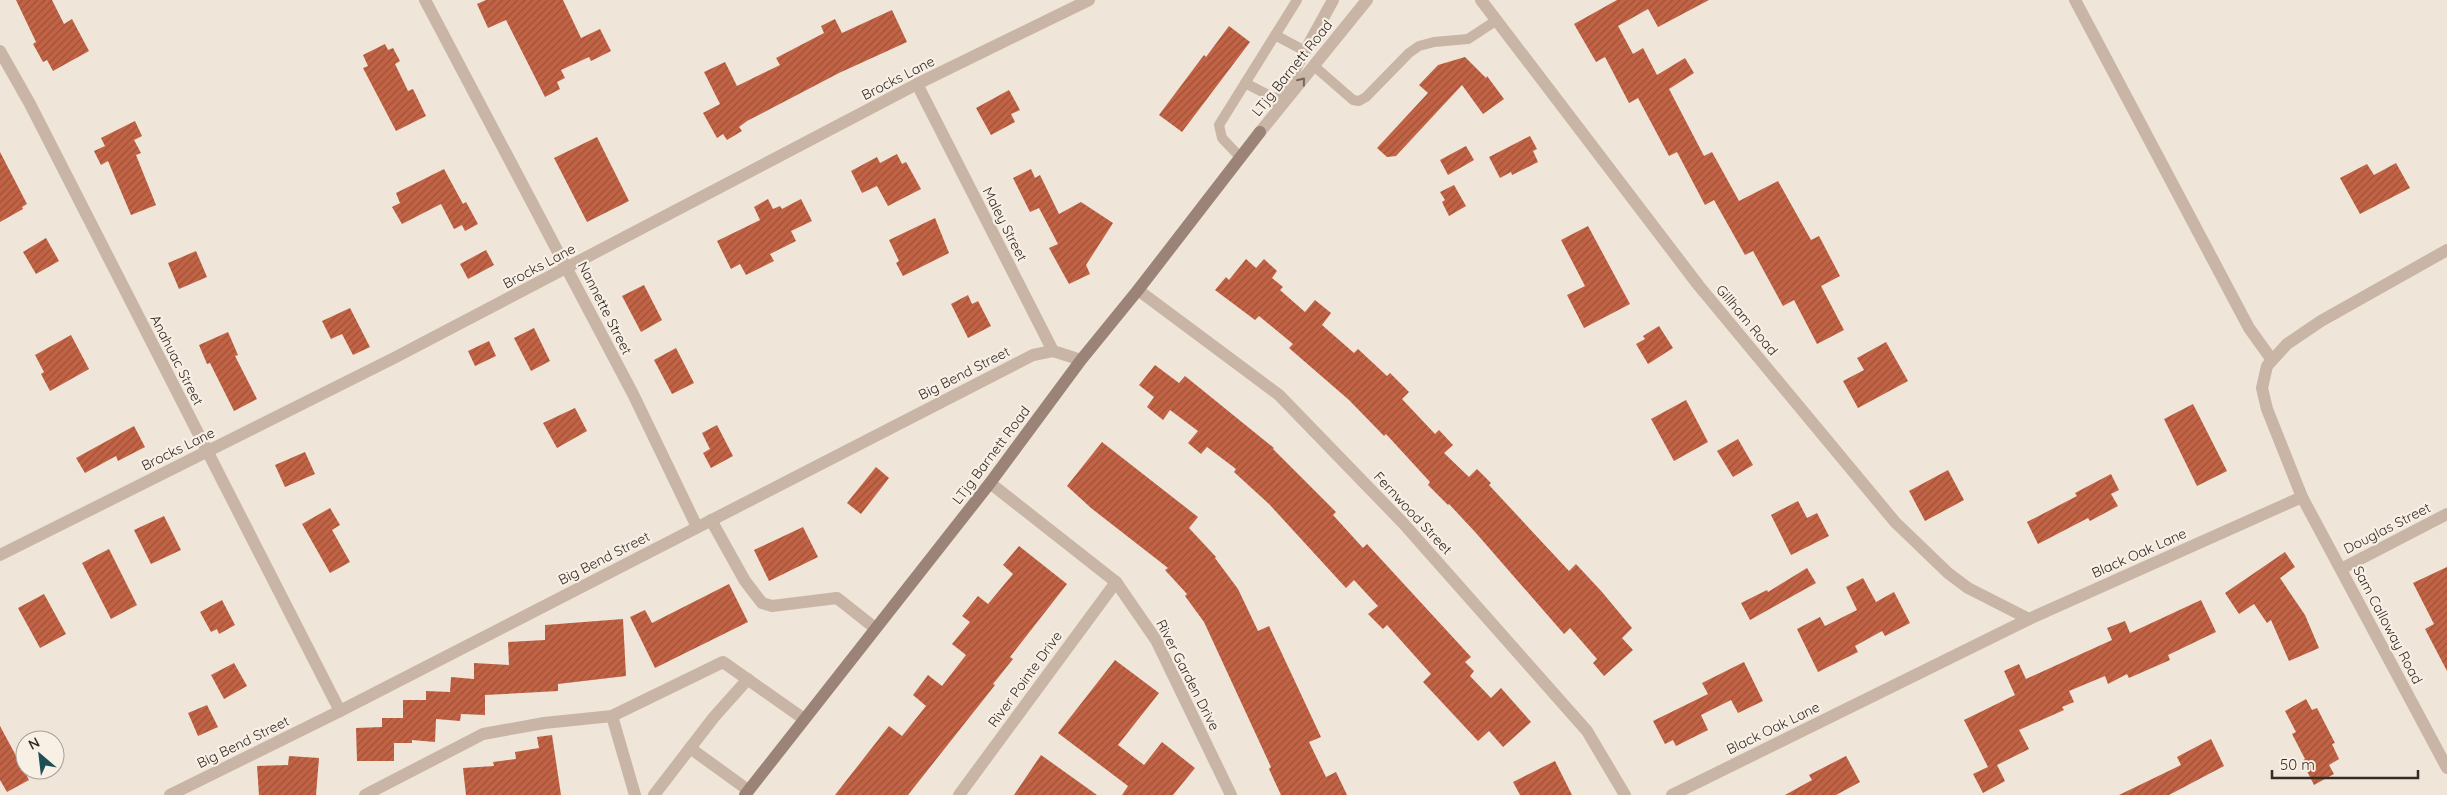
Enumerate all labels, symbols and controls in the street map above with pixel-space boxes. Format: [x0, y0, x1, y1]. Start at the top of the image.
street label: LTjg Barnett Road [1248, 16, 1336, 120]
street label: Brocks Lane [858, 52, 938, 104]
one-way arrow [1296, 78, 1304, 87]
street label: Maley Street [979, 184, 1032, 264]
street label: Brocks Lane [500, 239, 578, 293]
street label: Nannette Street [574, 258, 636, 358]
street label: Gillham Road [1712, 281, 1782, 359]
street label: Anahuac Street [146, 312, 208, 409]
street label: Big Bend Street [915, 342, 1013, 404]
street label: LTjg Barnett Road [948, 402, 1034, 508]
street label: Brocks Lane [138, 423, 218, 475]
street label: Fernwood Street [1370, 468, 1456, 558]
street label: Douglas Street [2340, 498, 2434, 558]
street label: Black Oak Lane [2089, 524, 2189, 582]
street label: Big Bend Street [555, 527, 653, 589]
street label: Sam Calloway Road [2349, 563, 2427, 687]
street label: River Garden Drive [1152, 616, 1224, 734]
street label: River Pointe Drive [984, 627, 1066, 731]
street label: Black Oak Lane [1723, 698, 1823, 758]
street label: Big Bend Street [194, 712, 292, 772]
north arrow [15, 730, 65, 780]
text: N [25, 733, 43, 754]
scale bar [2272, 748, 2418, 780]
text: 50 m [2280, 755, 2315, 774]

